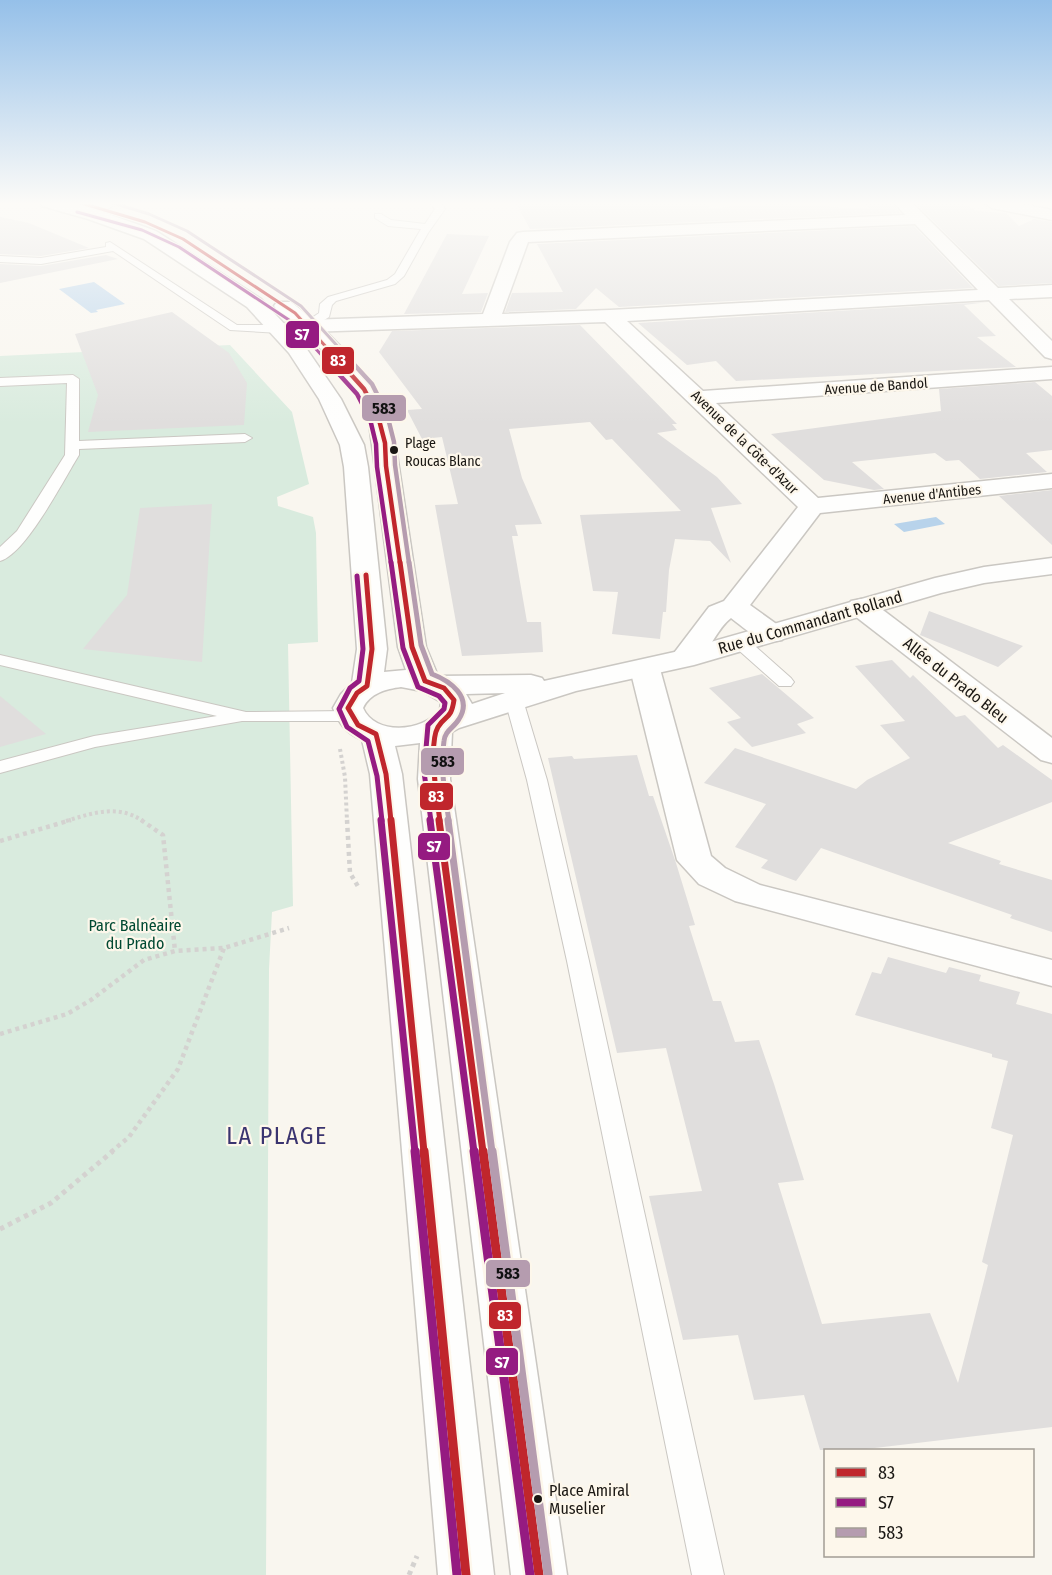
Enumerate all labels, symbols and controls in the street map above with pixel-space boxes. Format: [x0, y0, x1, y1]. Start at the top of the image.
line badge: S7 [285, 320, 320, 349]
text: S7 [295, 325, 310, 344]
line badge: 83 [321, 346, 355, 375]
text: 83 [330, 351, 346, 370]
street label: Avenue de Bandol [824, 374, 929, 399]
street label: Avenue de la Côte-d'Azur [688, 387, 802, 498]
line badge: 583 [361, 394, 407, 422]
text: 583 [372, 399, 396, 418]
place label: Plage Roucas Blanc [405, 435, 481, 470]
marker: Plage Roucas Blanc [388, 444, 400, 456]
street label: Avenue d'Antibes [882, 481, 982, 508]
street label: Rue du Commandant Rolland [716, 587, 904, 658]
street label: Allée du Prado Bleu [899, 634, 1012, 727]
line badge: 583 [420, 747, 465, 776]
text: 583 [431, 752, 455, 771]
line badge: 83 [419, 782, 454, 811]
text: 83 [428, 787, 444, 806]
line badge: S7 [417, 832, 451, 861]
text: S7 [427, 837, 442, 856]
park label: Parc Balnéaire du Prado [89, 916, 182, 953]
district label: LA PLAGE [226, 1122, 328, 1150]
line badge: 583 [485, 1259, 531, 1288]
text: 583 [496, 1264, 520, 1283]
line badge: 83 [488, 1301, 522, 1330]
text: 83 [497, 1306, 513, 1325]
line badge: S7 [485, 1347, 519, 1376]
text: S7 [495, 1353, 510, 1372]
legend [824, 1449, 1034, 1557]
text: 83 [878, 1462, 895, 1484]
place label: Place Amiral Muselier [549, 1481, 629, 1518]
text: S7 [878, 1492, 894, 1514]
marker: Place Amiral Muselier [532, 1493, 544, 1505]
text: 583 [878, 1522, 903, 1544]

